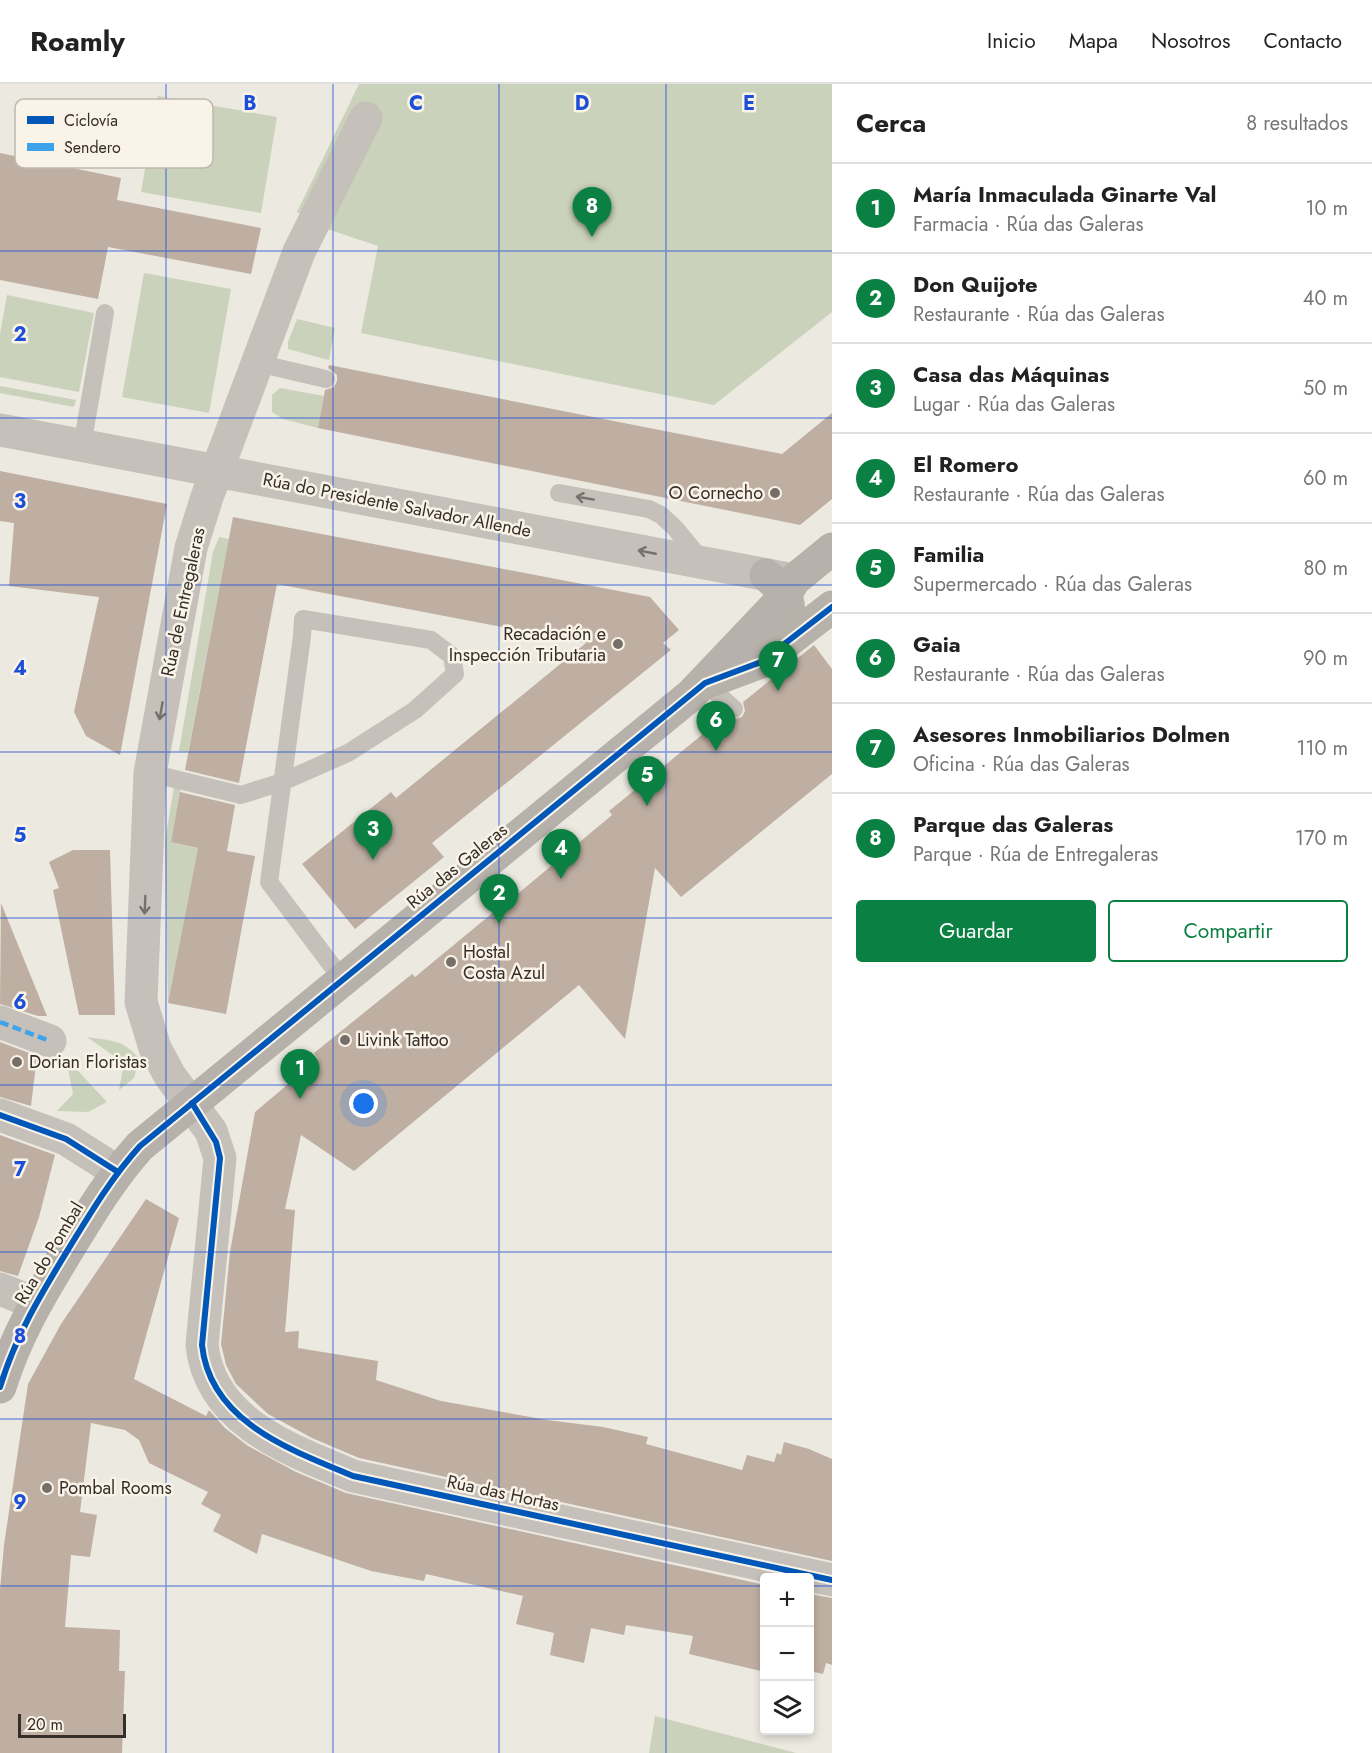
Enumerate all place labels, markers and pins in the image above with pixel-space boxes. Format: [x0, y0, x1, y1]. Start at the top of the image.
pin: 8 [572, 188, 612, 237]
place label: O Cornecho [668, 480, 763, 506]
marker: O Cornecho [768, 486, 782, 500]
place label: Recadación e Inspección Tributaria [449, 621, 606, 668]
marker: Recadación e Inspección Tributaria [611, 637, 625, 651]
pin: 7 [758, 642, 798, 691]
pin: 6 [696, 702, 736, 751]
pin: 5 [628, 756, 666, 806]
pin: 3 [354, 810, 392, 860]
pin: 4 [542, 830, 580, 879]
pin: 2 [480, 874, 518, 924]
place label: Hostal Costa Azul [463, 939, 545, 986]
marker: Hostal Costa Azul [444, 955, 458, 969]
place label: Livink Tattoo [357, 1027, 449, 1053]
marker: Livink Tattoo [338, 1033, 352, 1047]
place label: Dorian Floristas [29, 1049, 147, 1075]
pin: 1 [280, 1050, 320, 1099]
marker: Dorian Floristas [10, 1055, 24, 1069]
place label: Pombal Rooms [59, 1475, 172, 1501]
marker: Pombal Rooms [40, 1481, 54, 1495]

